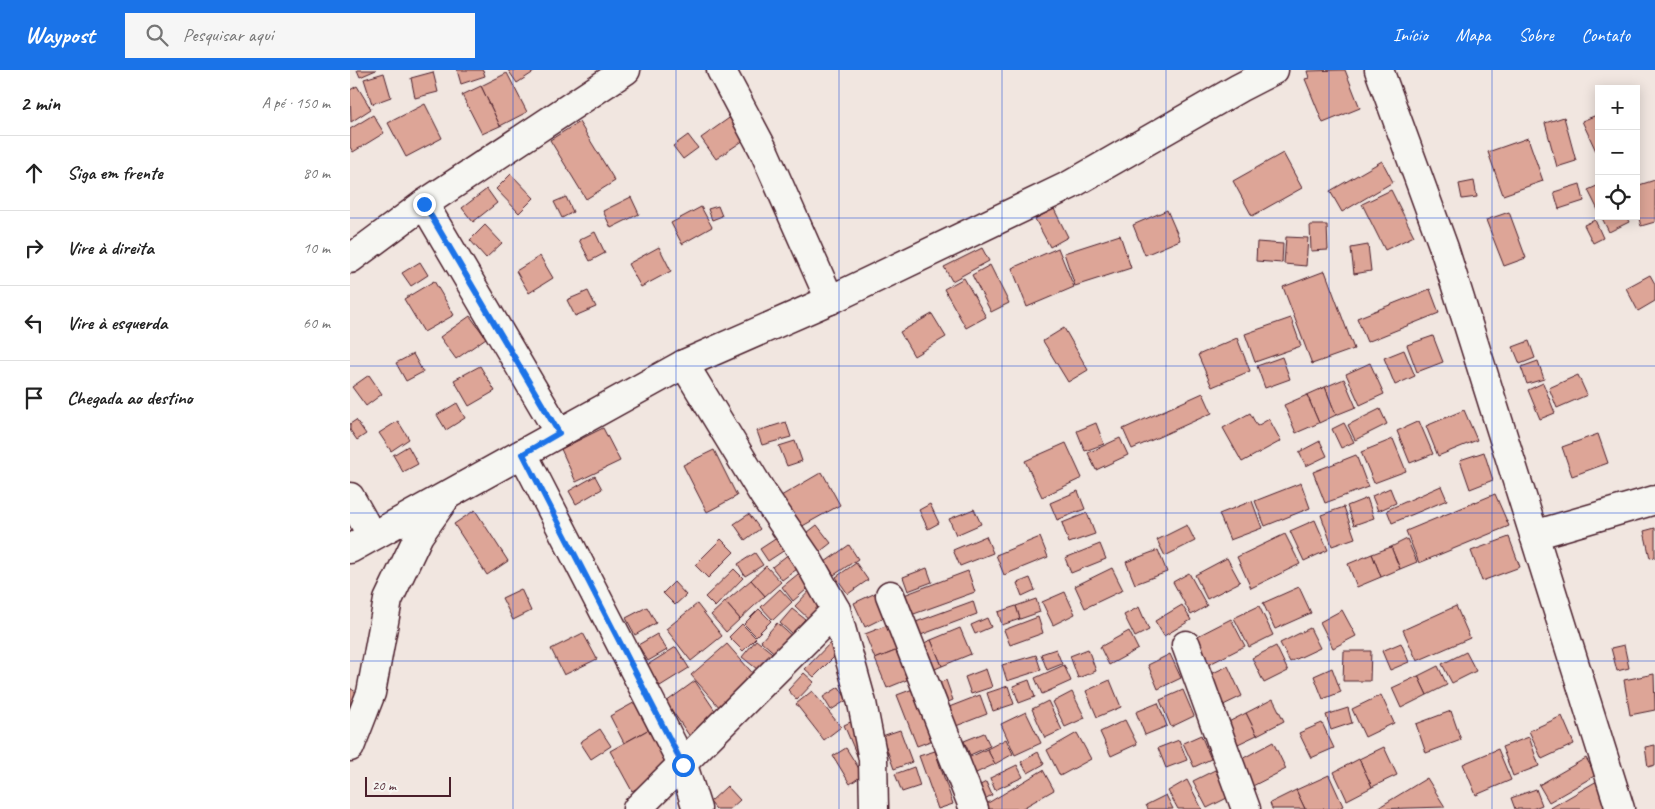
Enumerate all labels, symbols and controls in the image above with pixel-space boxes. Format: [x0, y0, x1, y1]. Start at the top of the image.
search box [125, 13, 475, 58]
text: Waypost [25, 20, 95, 50]
icon: search [143, 21, 171, 49]
text: Pesquisar aqui [183, 23, 273, 47]
text: Início [1393, 24, 1428, 46]
text: Mapa [1456, 24, 1490, 46]
text: Sobre [1518, 24, 1554, 46]
text: Contato [1582, 24, 1630, 46]
map controls [1595, 85, 1640, 220]
button: + [1595, 85, 1640, 130]
text: 2 min [20, 90, 60, 116]
text: A pé · 150 m [262, 93, 330, 113]
button: − [1595, 130, 1640, 175]
icon: ahead [20, 159, 48, 187]
text: Siga em frente [67, 161, 163, 185]
text: 80 m [303, 163, 330, 183]
button: locate [1595, 175, 1640, 220]
route end [413, 193, 436, 216]
icon: right [20, 234, 48, 262]
text: Vire à direita [67, 236, 154, 260]
text: 10 m [303, 238, 330, 258]
icon: left [20, 309, 48, 337]
text: Vire à esquerda [67, 311, 167, 335]
text: 60 m [303, 313, 330, 333]
icon: arrive [20, 384, 48, 412]
text: Chegada ao destino [67, 386, 193, 410]
route start [672, 754, 695, 777]
scale bar [365, 774, 451, 797]
text: 20 m [372, 777, 396, 794]

